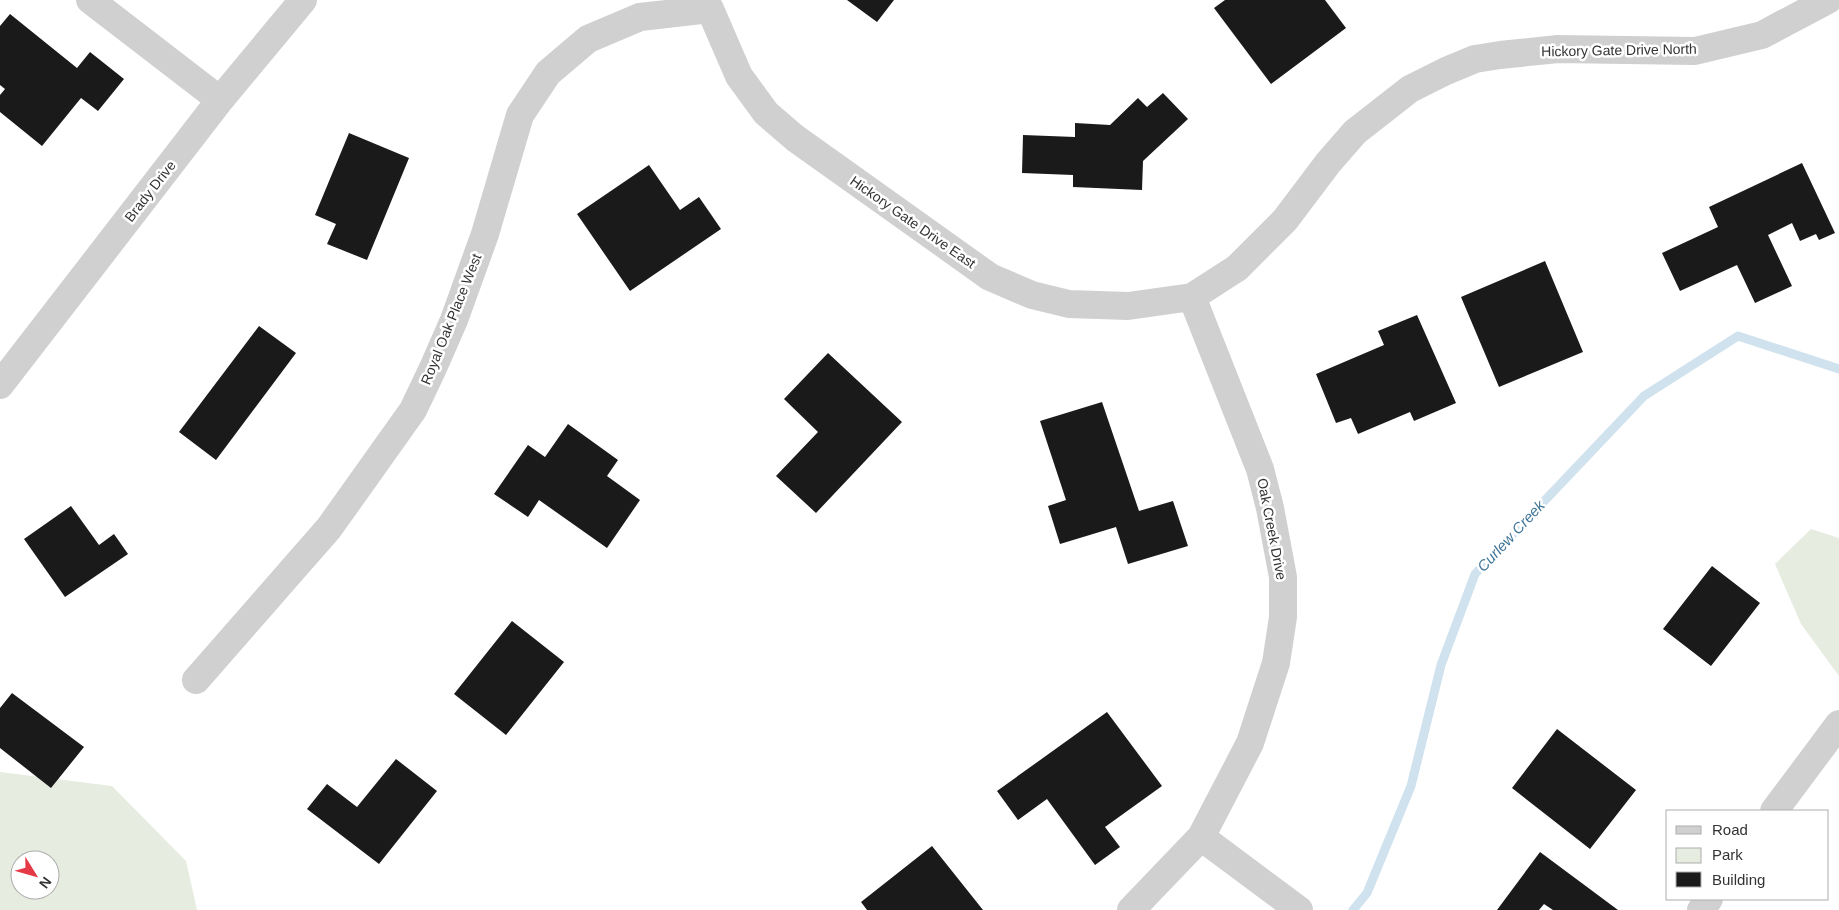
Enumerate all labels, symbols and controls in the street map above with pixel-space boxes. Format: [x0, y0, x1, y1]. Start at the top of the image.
street label: Hickory Gate Drive North [1541, 41, 1697, 59]
street label: Brady Drive [121, 157, 179, 225]
street label: Hickory Gate Drive East [847, 173, 979, 271]
street label: Royal Oak Place West [417, 251, 485, 387]
street label: Oak Creek Drive [1254, 477, 1290, 582]
water label: Curlew Creek [1473, 496, 1549, 575]
legend [1666, 810, 1829, 900]
text: Road [1712, 821, 1748, 838]
text: Park [1712, 846, 1743, 863]
north arrow [10, 850, 60, 900]
text: Building [1712, 871, 1765, 888]
text: N [36, 874, 55, 892]

